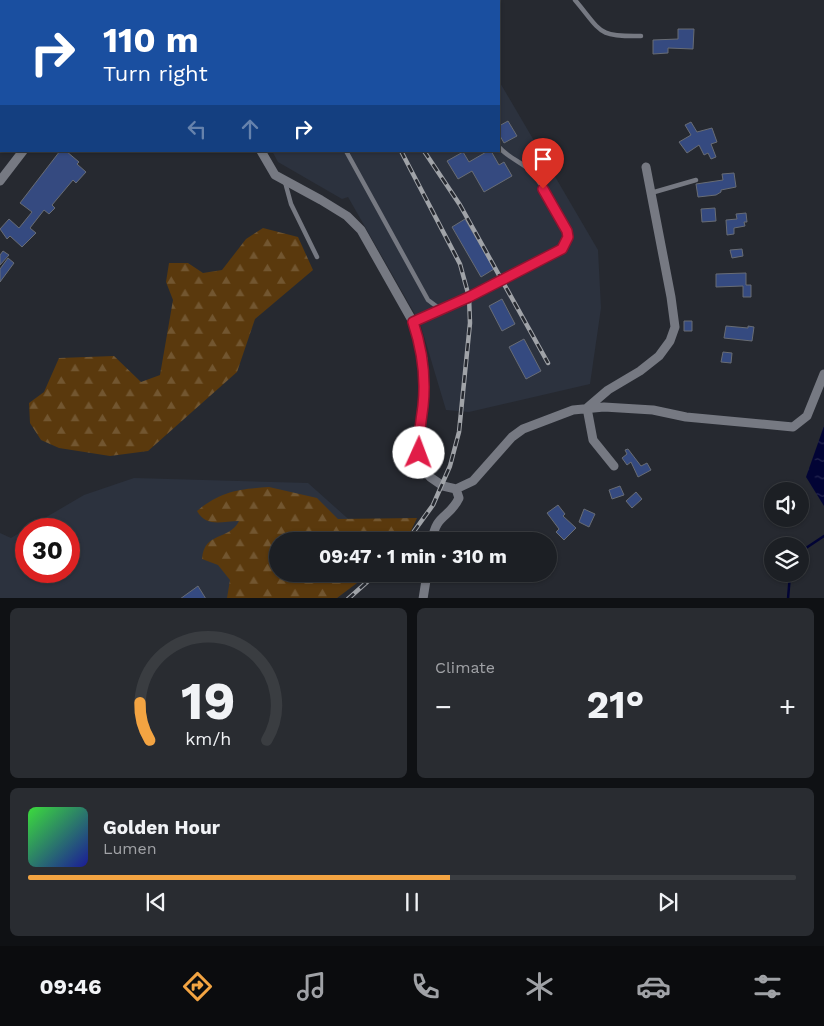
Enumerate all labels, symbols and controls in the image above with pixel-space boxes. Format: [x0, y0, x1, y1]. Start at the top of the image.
text: 110 m [103, 19, 199, 61]
icon: right [20, 20, 85, 85]
text: Turn right [103, 61, 208, 86]
icon: left [183, 115, 211, 143]
icon: ahead [236, 115, 264, 143]
icon: right [289, 115, 317, 143]
pin [522, 138, 564, 189]
icon: arrive [529, 145, 557, 173]
position arrow [392, 426, 444, 478]
map controls [764, 482, 809, 582]
button: sound [764, 482, 809, 527]
speed limit sign: 30 [15, 518, 80, 583]
button: layers [764, 537, 809, 582]
text: 09:47 · 1 min · 310 m [319, 545, 507, 568]
text: Climate [435, 658, 495, 677]
text: 19 [181, 671, 236, 732]
text: 21° [587, 683, 644, 727]
text: − [435, 690, 452, 723]
text: + [779, 690, 796, 723]
text: km/h [185, 728, 232, 749]
text: Golden Hour [103, 816, 220, 839]
text: Lumen [103, 839, 157, 858]
icon: previous [142, 888, 170, 916]
icon: pause [398, 888, 426, 916]
icon: next [654, 888, 682, 916]
icon: directions [180, 969, 215, 1004]
icon: music [294, 969, 329, 1004]
icon: phone [408, 969, 443, 1004]
icon: climate [522, 969, 557, 1004]
icon: car [636, 969, 671, 1004]
icon: filters [750, 969, 785, 1004]
text: 09:46 [39, 974, 102, 999]

